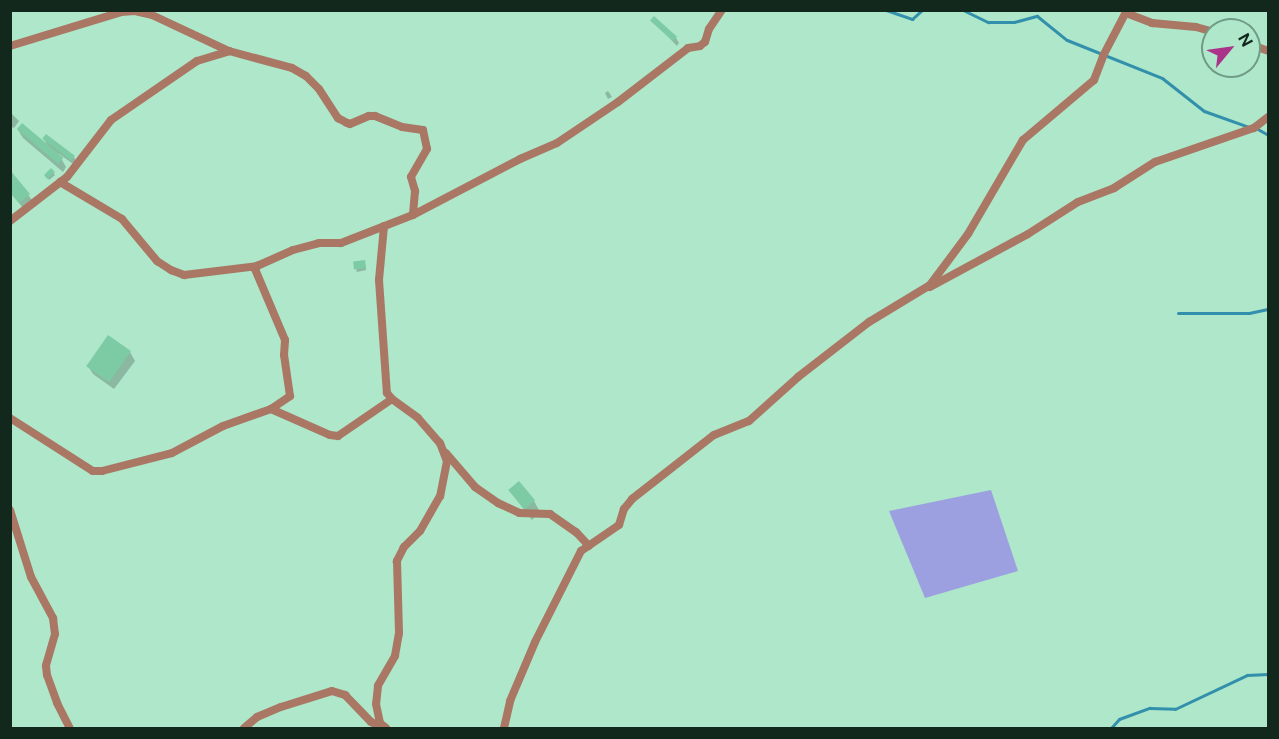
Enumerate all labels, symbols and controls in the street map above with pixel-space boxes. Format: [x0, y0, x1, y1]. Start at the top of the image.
north arrow [1201, 18, 1261, 78]
text: N [1234, 30, 1257, 50]

